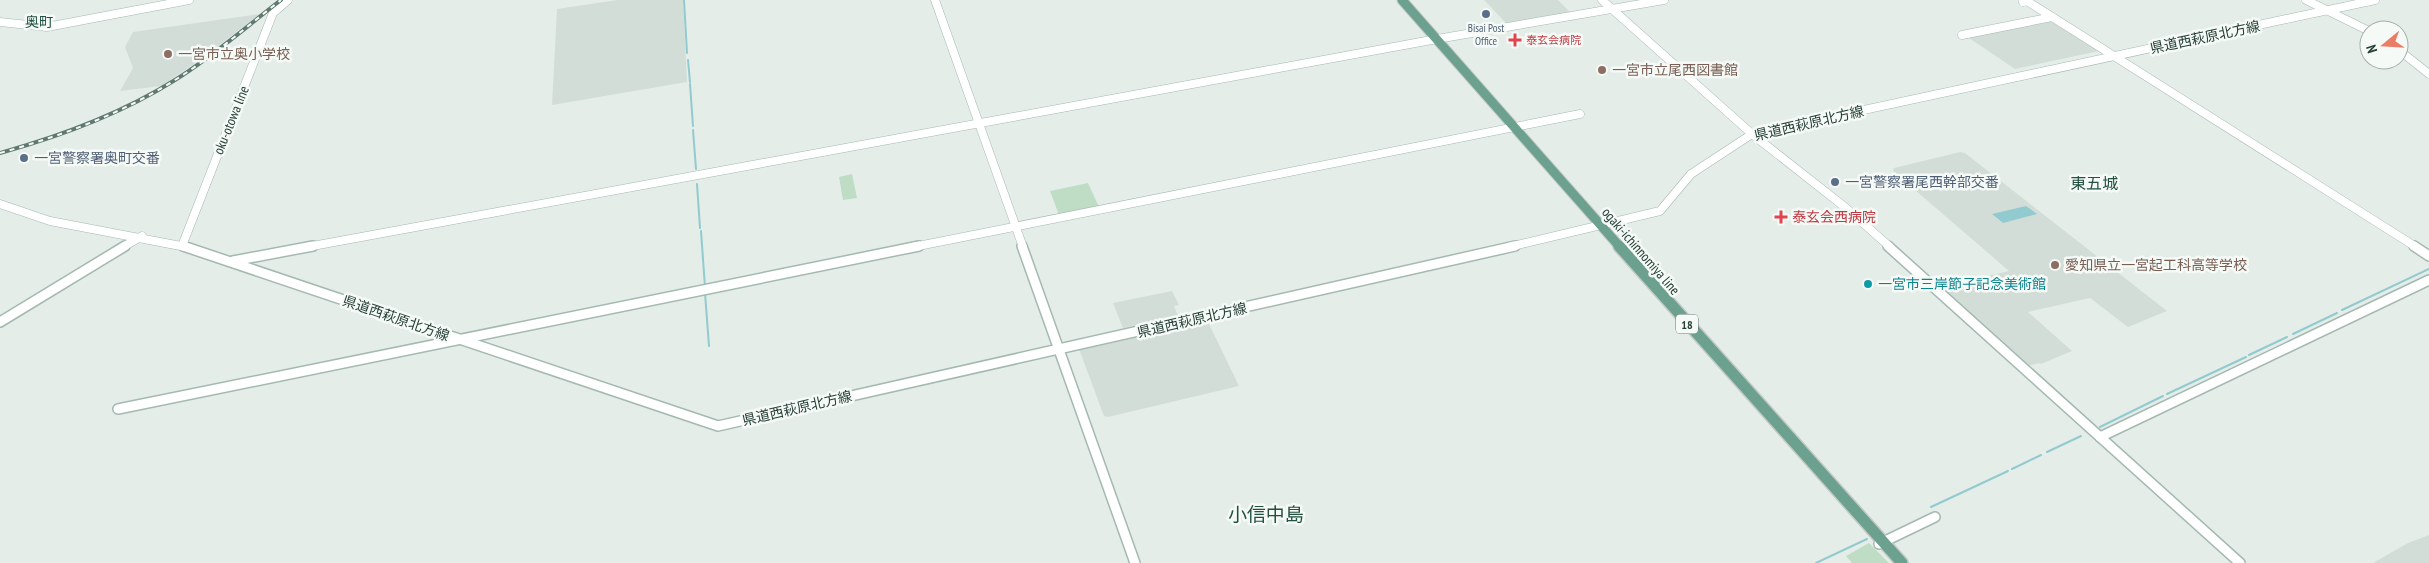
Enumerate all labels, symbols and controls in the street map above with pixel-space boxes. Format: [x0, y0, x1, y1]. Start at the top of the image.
marker: Bisai Post Office [1480, 8, 1492, 20]
district label: 奥町 [25, 13, 53, 31]
street label: 県道西萩原北方線 [2148, 17, 2262, 57]
north arrow [2359, 20, 2409, 70]
place label: Bisai Post Office [1468, 21, 1504, 48]
marker: 泰玄会病院 [1508, 33, 1522, 47]
place label: 泰玄会病院 [1526, 33, 1581, 47]
text: N [2362, 43, 2381, 55]
place label: 一宮市立奥小学校 [178, 45, 290, 63]
marker: 一宮市立奥小学校 [162, 48, 174, 60]
place label: 一宮市立尾西図書館 [1612, 61, 1738, 79]
marker: 一宮市立尾西図書館 [1596, 64, 1608, 76]
street label: oku-otowa line [209, 83, 253, 157]
street label: 県道西萩原北方線 [1752, 102, 1866, 144]
place label: 一宮警察署奥町交番 [34, 149, 160, 167]
marker: 一宮警察署奥町交番 [18, 152, 30, 164]
place label: 一宮警察署尾西幹部交番 [1845, 173, 1999, 191]
district label: 東五城 [2070, 173, 2118, 193]
marker: 一宮警察署尾西幹部交番 [1829, 176, 1841, 188]
street label: ogaki-ichinnomiya line [1598, 204, 1684, 299]
place label: 泰玄会西病院 [1792, 208, 1876, 226]
marker: 泰玄会西病院 [1774, 210, 1788, 224]
place label: 愛知県立一宮起工科高等学校 [2065, 256, 2247, 274]
marker: 愛知県立一宮起工科高等学校 [2049, 259, 2061, 271]
place label: 一宮市三岸節子記念美術館 [1878, 275, 2046, 293]
marker: 一宮市三岸節子記念美術館 [1862, 278, 1874, 290]
street label: 県道西萩原北方線 [340, 291, 452, 345]
street label: 県道西萩原北方線 [1135, 299, 1249, 341]
road number: 18 [1676, 314, 1698, 334]
street label: 県道西萩原北方線 [740, 387, 854, 429]
district label: 小信中島 [1228, 502, 1304, 526]

